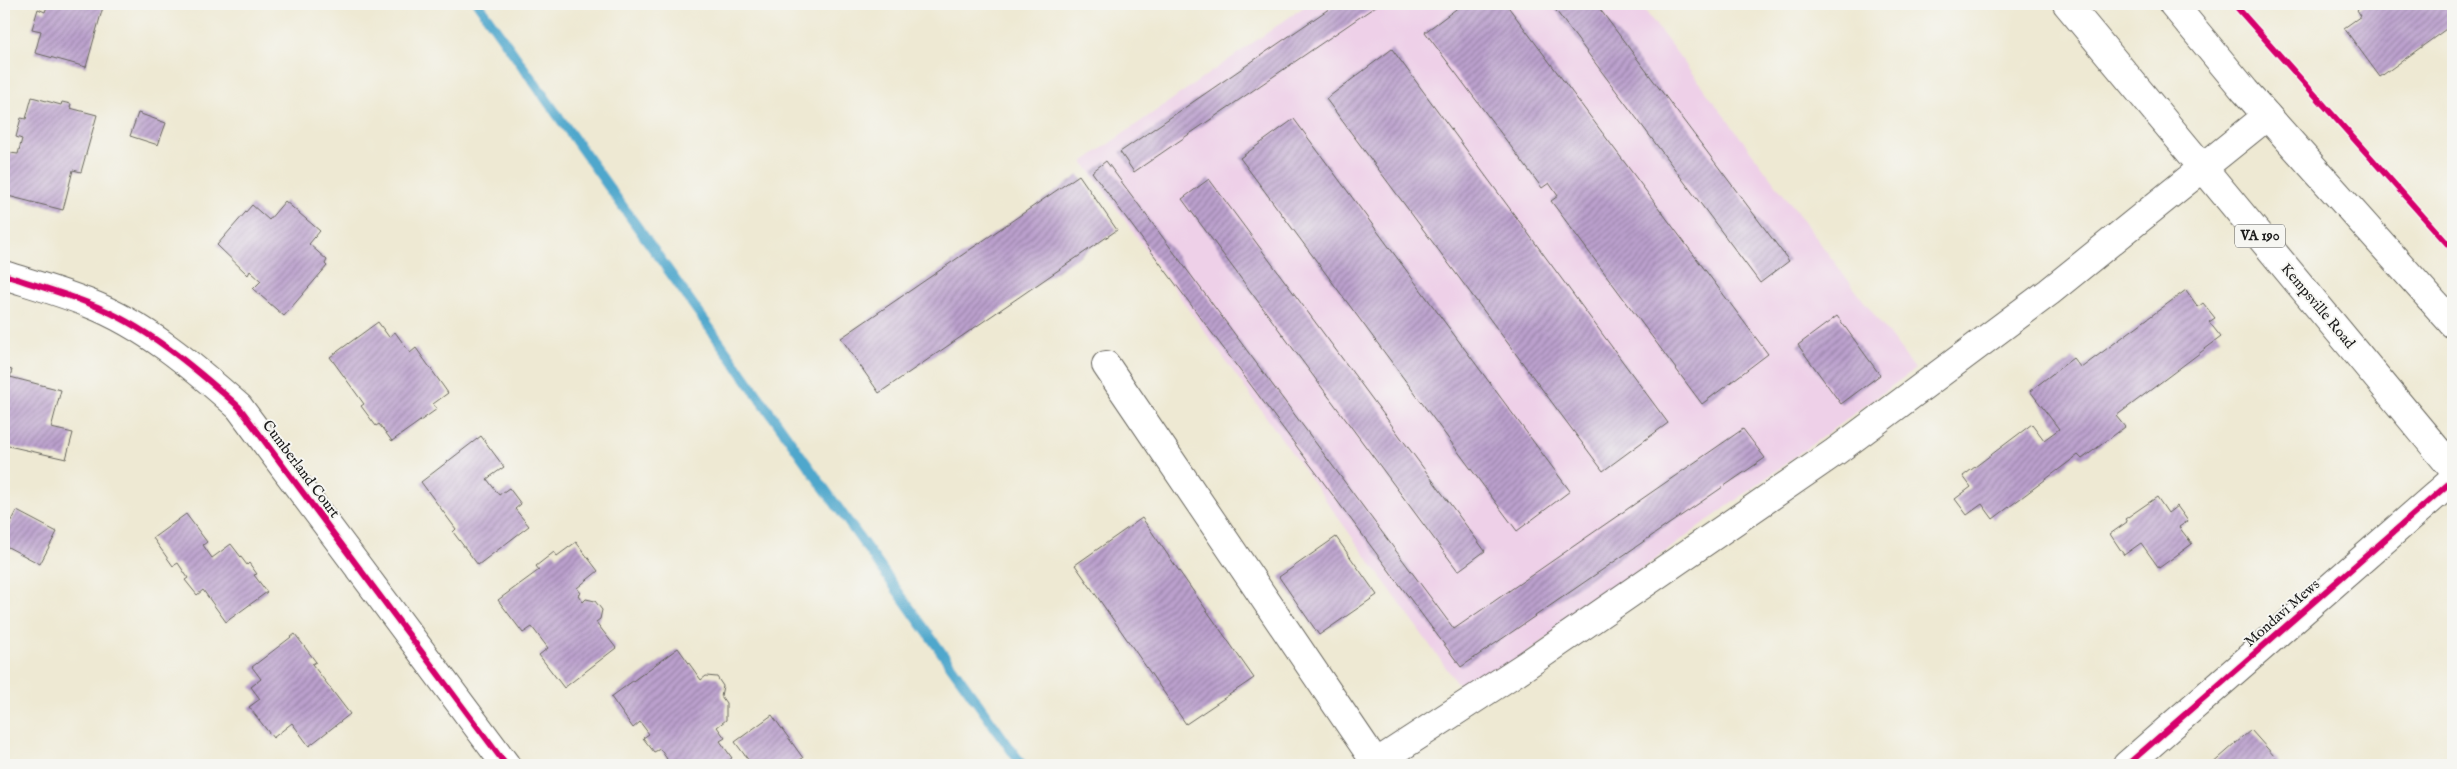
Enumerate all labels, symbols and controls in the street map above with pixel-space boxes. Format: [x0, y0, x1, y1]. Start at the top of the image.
road number: VA 190 [2235, 225, 2285, 248]
street label: Kempsville Road [2277, 259, 2360, 353]
street label: Cumberland Court [258, 416, 344, 522]
street label: Mondavi Mews [2240, 575, 2324, 651]

